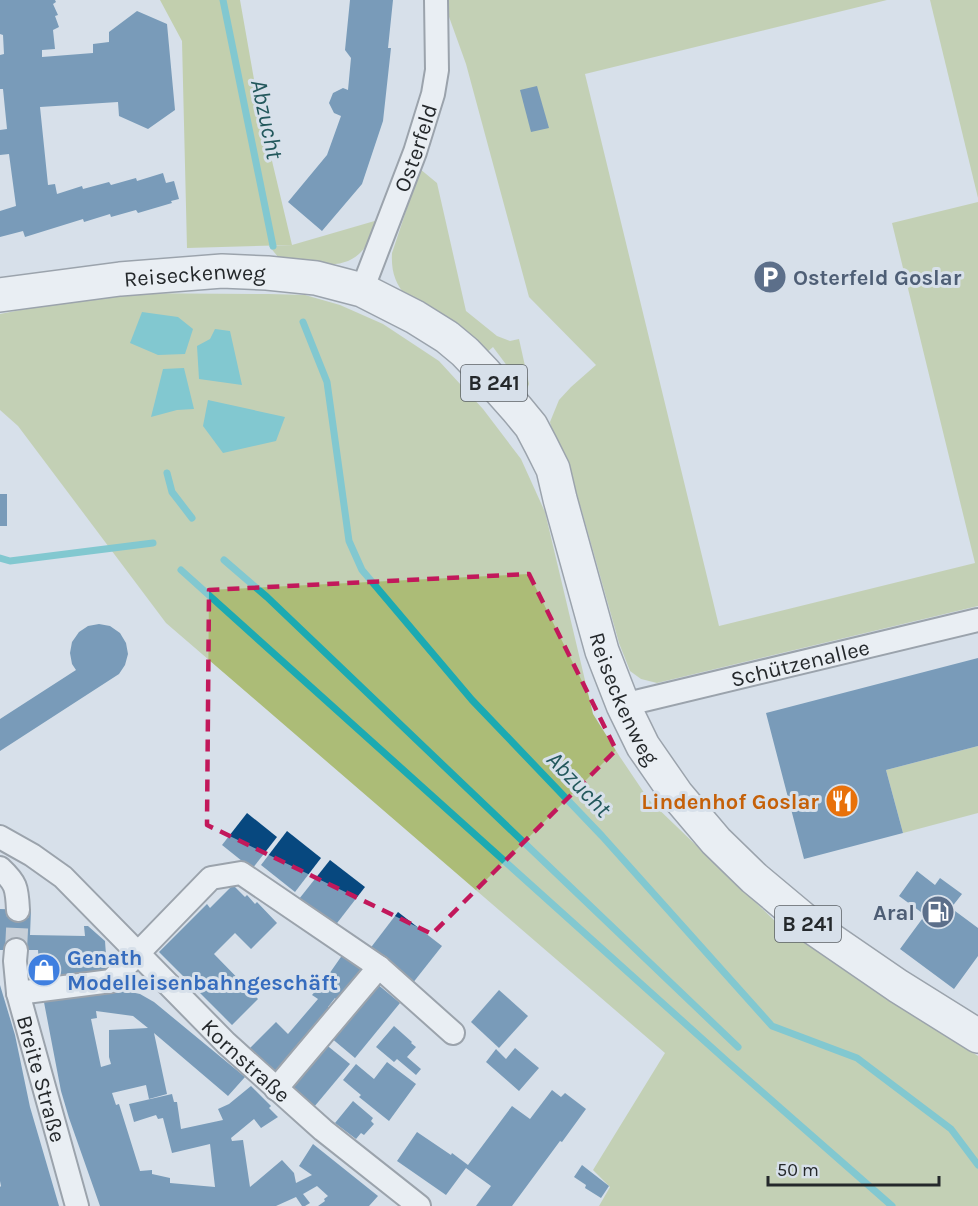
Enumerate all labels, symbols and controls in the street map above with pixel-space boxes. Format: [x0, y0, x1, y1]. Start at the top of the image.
water label: Abzucht [245, 77, 289, 162]
street label: Osterfeld [389, 101, 443, 196]
street label: Reiseckenweg [123, 259, 267, 293]
parking icon: Osterfeld Goslar [752, 259, 788, 295]
place label: Osterfeld Goslar [793, 265, 962, 291]
road number: B 241 [461, 365, 527, 401]
street label: Reiseckenweg [583, 629, 664, 771]
street label: Schützenallee [728, 634, 872, 693]
water label: Abzucht [541, 745, 618, 823]
restaurant icon: Lindenhof Goslar [824, 783, 860, 819]
place label: Lindenhof Goslar [641, 789, 819, 815]
fuel station icon: Aral [920, 894, 956, 930]
place label: Aral [873, 900, 915, 926]
road number: B 241 [775, 906, 841, 942]
place label: Genath Modelleisenbahngeschäft [67, 945, 338, 996]
shop icon: Genath Modelleisenbahngeschäft [26, 952, 62, 988]
street label: Breite Straße [11, 1012, 71, 1145]
street label: Kornstraße [196, 1014, 295, 1108]
scale bar [768, 1149, 939, 1187]
text: 50 m [777, 1159, 819, 1181]

